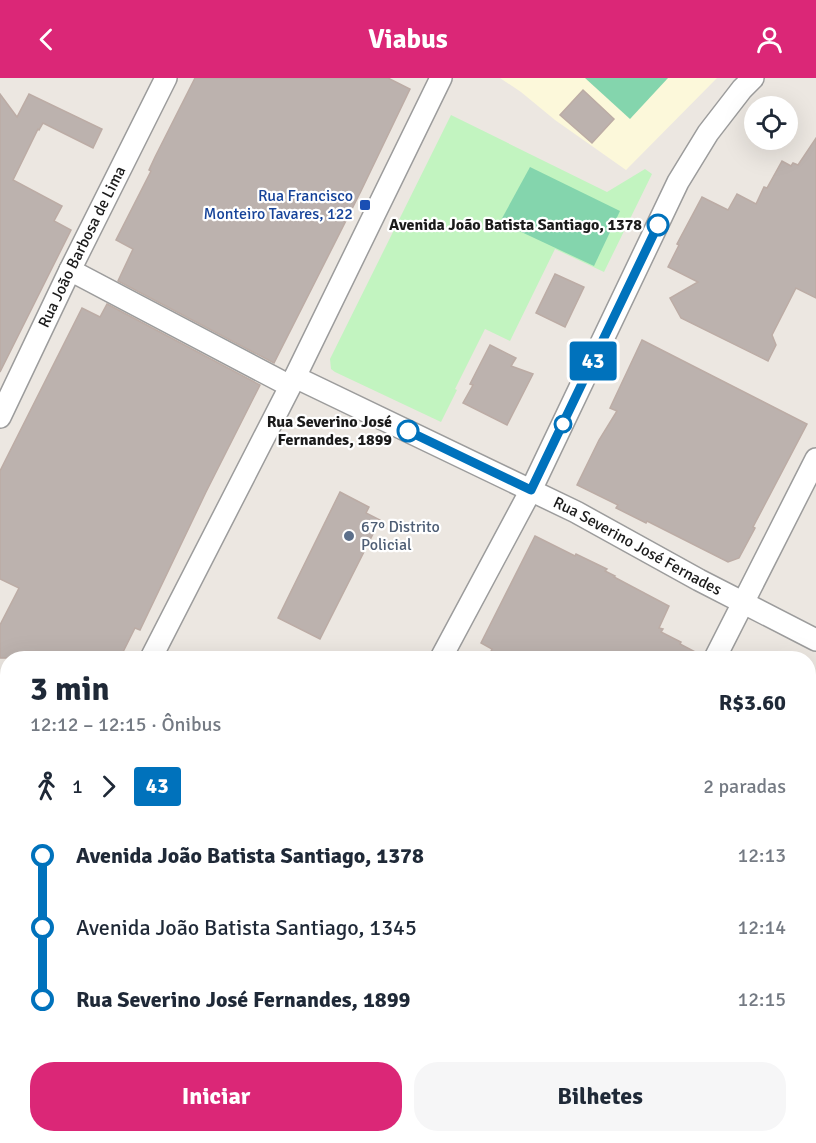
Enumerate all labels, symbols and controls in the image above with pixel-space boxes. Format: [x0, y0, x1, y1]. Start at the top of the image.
icon: back [30, 23, 63, 56]
text: Viabus [368, 23, 448, 56]
icon: person [753, 23, 786, 56]
map controls [744, 96, 798, 150]
button: locate [744, 96, 798, 150]
street label: Rua João Barbosa de Lima [34, 163, 130, 331]
place label: Rua Francisco Monteiro Tavares, 122 [204, 186, 353, 224]
marker: Rua Francisco Monteiro Tavares, 122 [358, 198, 372, 212]
marker: Avenida João Batista Santiago, 1378 [647, 214, 669, 236]
place label: Avenida João Batista Santiago, 1378 [389, 215, 642, 235]
line badge: 43 [566, 342, 620, 380]
text: 43 [582, 348, 604, 374]
place label: Rua Severino José Fernandes, 1899 [267, 412, 392, 450]
unlabelled marker [554, 415, 572, 433]
marker: Rua Severino José Fernandes, 1899 [397, 420, 419, 442]
street label: Rua Severino José Fernades [550, 493, 725, 600]
place label: 67º Distrito Policial [361, 517, 440, 555]
marker: 67º Distrito Policial [342, 529, 356, 543]
text: 3 min [30, 669, 110, 710]
text: R$3.60 [719, 689, 786, 716]
text: 12:12 – 12:15 · Ônibus [30, 712, 221, 737]
icon: walk [30, 770, 63, 803]
icon: forward [92, 770, 125, 803]
text: 43 [146, 773, 169, 799]
text: 1 [72, 774, 83, 799]
text: 2 paradas [703, 774, 786, 799]
text: Avenida João Batista Santiago, 1378 [76, 842, 424, 869]
text: 12:13 [737, 843, 786, 868]
text: Avenida João Batista Santiago, 1345 [76, 914, 417, 941]
text: 12:14 [737, 915, 786, 940]
text: Rua Severino José Fernandes, 1899 [76, 986, 410, 1013]
text: 12:15 [737, 987, 786, 1012]
button: Iniciar [30, 1062, 402, 1131]
button: Bilhetes [414, 1062, 786, 1131]

